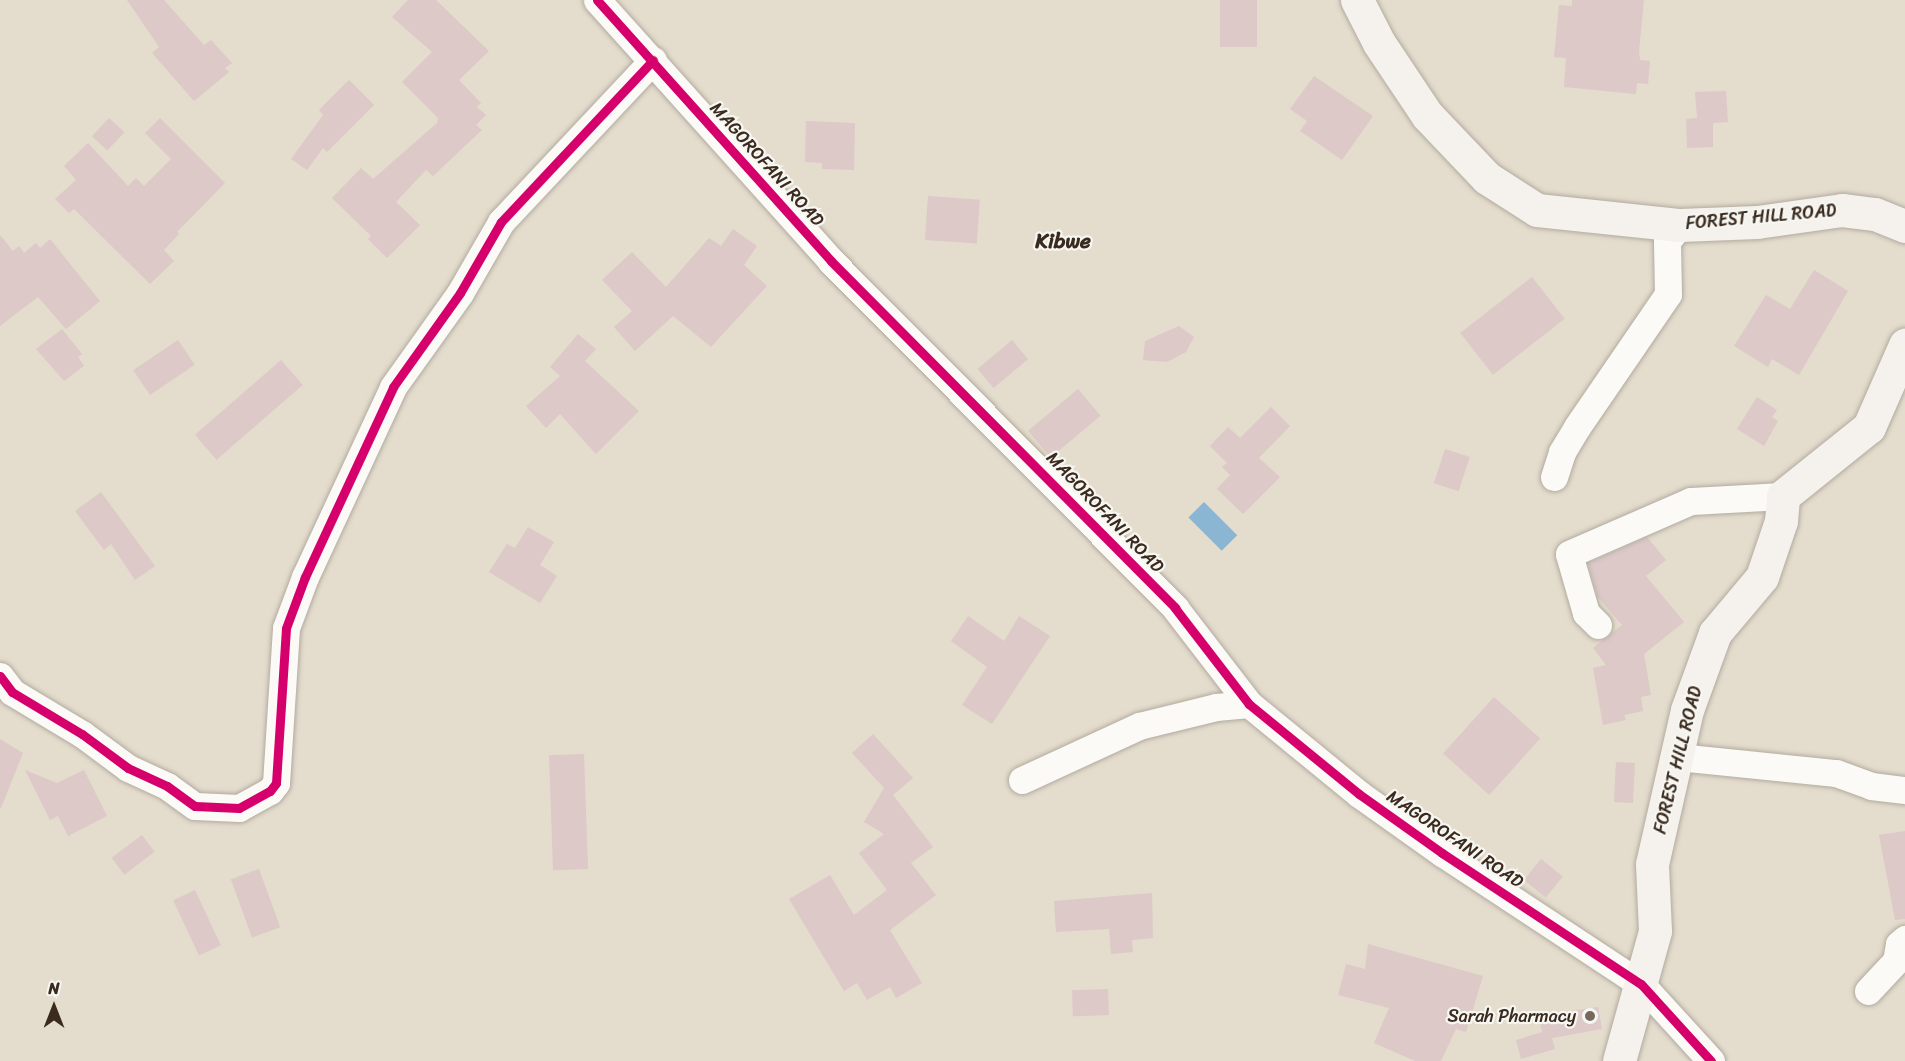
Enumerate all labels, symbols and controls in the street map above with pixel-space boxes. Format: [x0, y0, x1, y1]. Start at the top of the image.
street label: MAGOROFANI ROAD [705, 97, 829, 231]
street label: FOREST HILL ROAD [1684, 200, 1838, 234]
district label: Kibwe [1035, 228, 1091, 254]
street label: MAGOROFANI ROAD [1042, 447, 1168, 577]
street label: FOREST HILL ROAD [1649, 683, 1707, 837]
street label: MAGOROFANI ROAD [1383, 785, 1527, 893]
text: N [48, 974, 60, 1003]
north arrow [24, 977, 84, 1037]
place label: Sarah Pharmacy [1447, 1005, 1576, 1027]
marker: Sarah Pharmacy [1581, 1007, 1599, 1025]

